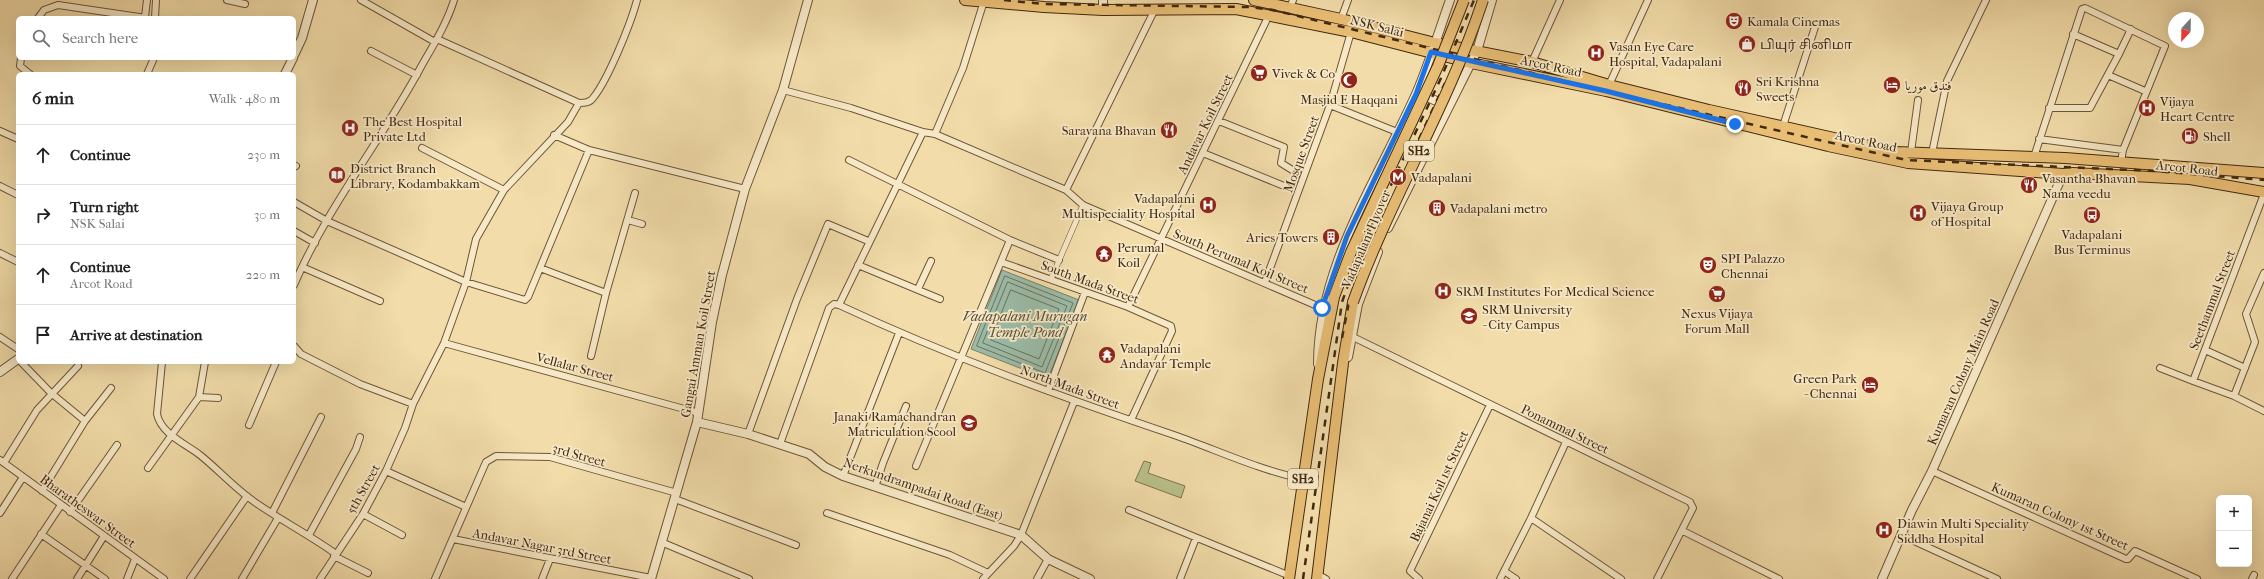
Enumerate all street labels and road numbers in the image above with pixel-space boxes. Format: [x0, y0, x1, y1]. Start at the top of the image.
street label: NSK Salai [1349, 12, 1406, 40]
street label: Arcot Road [1518, 52, 1584, 80]
street label: Andavar Koil Street [1174, 71, 1236, 178]
street label: Mosque Street [1280, 113, 1322, 194]
street label: Arcot Road [1833, 127, 1899, 155]
road number: SH2 [1404, 141, 1434, 161]
street label: Arcot Road [2154, 157, 2220, 179]
street label: Vadapalani Flyover [1338, 187, 1394, 291]
street label: South Perumal Koil Street [1171, 226, 1311, 296]
street label: Seethammal Street [2186, 248, 2238, 352]
street label: South Mada Street [1039, 257, 1141, 307]
street label: Gangai Amman Koil Street [678, 269, 718, 419]
street label: Kumaran Colony Main Road [1924, 296, 2002, 447]
street label: Vellalar Street [534, 349, 616, 385]
street label: North Mada Street [1018, 362, 1122, 412]
street label: Ponammal Street [1519, 401, 1612, 457]
street label: Bajanai Koil 1st Street [1407, 428, 1472, 544]
street label: 3rd Street [551, 440, 608, 470]
street label: Nerkundrampadai Road (East) [841, 455, 1005, 523]
street label: 5th Street [343, 461, 383, 517]
road number: SH2 [1288, 469, 1318, 489]
street label: Bharatheswar Street [37, 471, 139, 551]
street label: Kumaran Colony 1st Street [1989, 479, 2131, 553]
street label: Andavar Nagar 3rd Street [470, 525, 613, 567]

